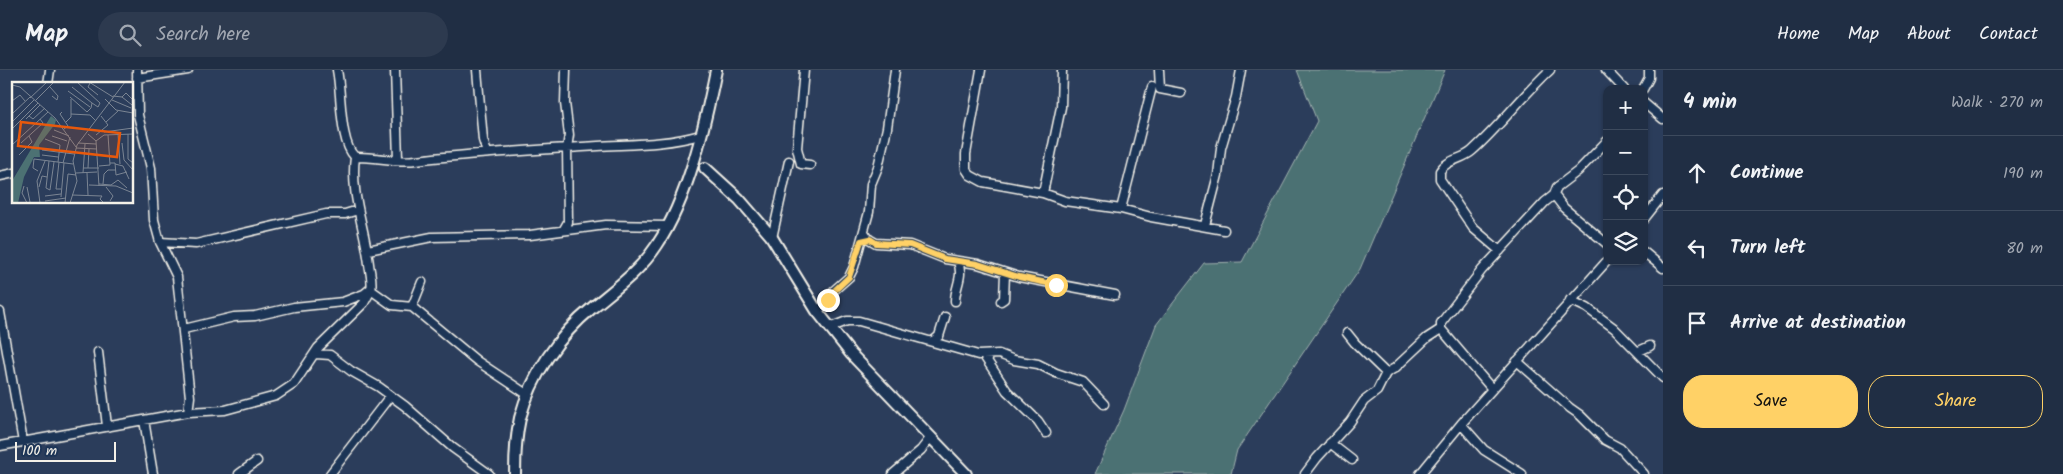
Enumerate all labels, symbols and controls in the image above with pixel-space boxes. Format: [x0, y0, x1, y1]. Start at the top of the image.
search box [98, 12, 448, 57]
text: Map [25, 15, 68, 54]
text: Search here [156, 20, 250, 50]
text: Home [1777, 20, 1820, 49]
text: Map [1848, 20, 1879, 49]
text: About [1907, 20, 1951, 49]
text: Contact [1979, 20, 2038, 49]
icon: search [116, 21, 144, 49]
inset map [12, 82, 134, 204]
map controls [1603, 85, 1648, 265]
button: + [1603, 85, 1648, 130]
text: 4 min [1683, 86, 1737, 119]
text: Walk · 270 m [1951, 90, 2043, 115]
button: − [1603, 130, 1648, 175]
text: Continue [1730, 158, 1803, 188]
icon: ahead [1683, 159, 1711, 187]
text: 190 m [2003, 161, 2043, 186]
button: locate [1603, 175, 1648, 220]
button: layers [1603, 220, 1648, 265]
text: Turn left [1730, 233, 1805, 263]
icon: left [1683, 234, 1711, 262]
text: 80 m [2006, 236, 2043, 261]
route start [1045, 274, 1068, 297]
route end [817, 289, 840, 312]
text: Arrive at destination [1730, 308, 1906, 338]
icon: arrive [1683, 309, 1711, 337]
button: Save [1683, 375, 1858, 428]
button: Share [1868, 375, 2043, 428]
scale bar [15, 439, 116, 462]
text: 100 m [22, 440, 57, 462]

